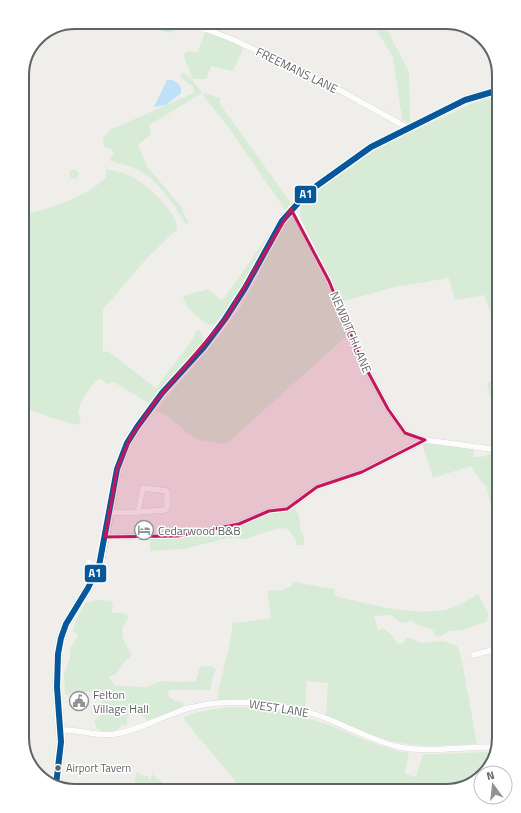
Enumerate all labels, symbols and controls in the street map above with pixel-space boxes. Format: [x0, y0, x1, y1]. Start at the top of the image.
street label: FREEMANS LANE [253, 42, 342, 98]
line badge: A1 [294, 185, 317, 204]
text: A1 [300, 186, 312, 202]
street label: NEWDITCH LANE [325, 288, 377, 376]
hotel icon: Cedarwood B&B [133, 519, 155, 541]
place label: Cedarwood B&B [158, 521, 241, 540]
line badge: A1 [84, 564, 107, 583]
text: A1 [89, 565, 101, 581]
place label: Felton Village Hall [93, 685, 149, 718]
public building icon: Felton Village Hall [68, 690, 90, 712]
street label: WEST LANE [248, 694, 311, 722]
place label: Airport Tavern [66, 760, 131, 776]
marker: Airport Tavern [53, 763, 63, 773]
north arrow [473, 765, 513, 805]
text: N [485, 767, 496, 784]

